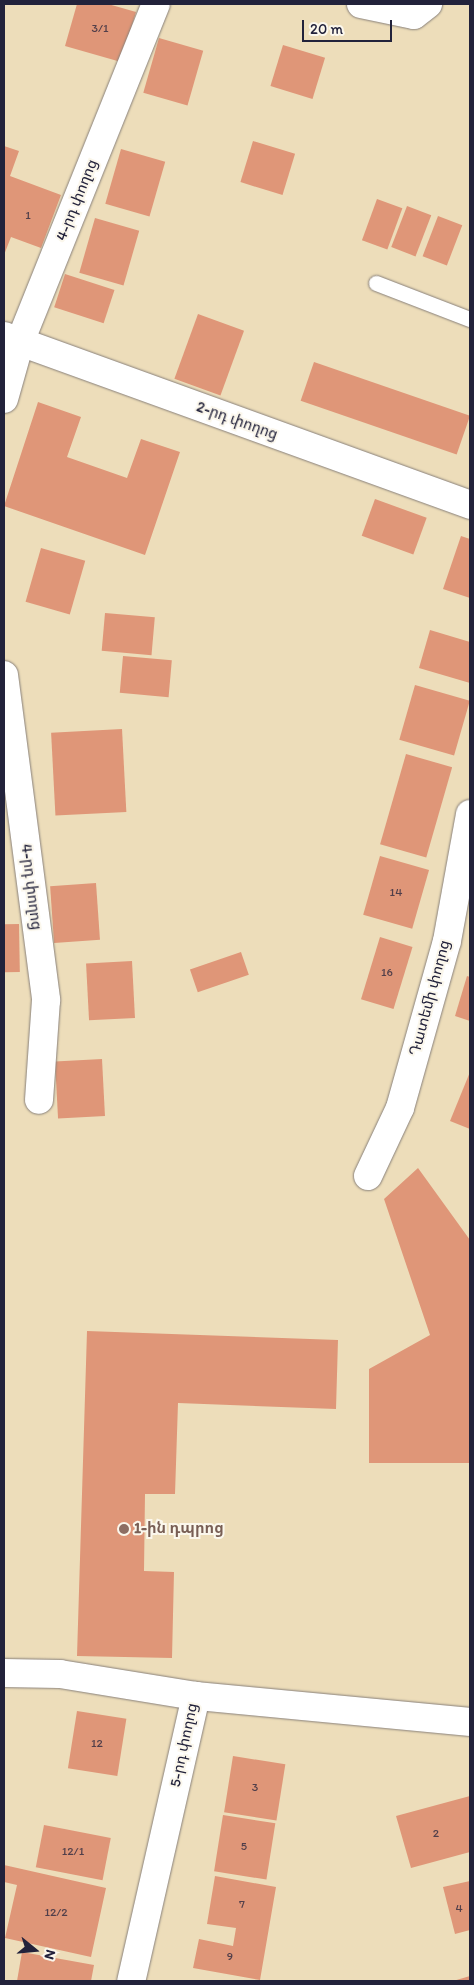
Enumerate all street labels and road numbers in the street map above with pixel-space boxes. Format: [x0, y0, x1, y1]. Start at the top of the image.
street label: 4-րդ փողոց [52, 157, 102, 243]
street label: 2-րդ փողոց [194, 398, 280, 444]
street label: 4-րդ փողոց [17, 843, 45, 931]
street label: Դատեմի փողոց [406, 938, 454, 1058]
street label: 5-րդ փողոց [166, 1701, 202, 1789]

